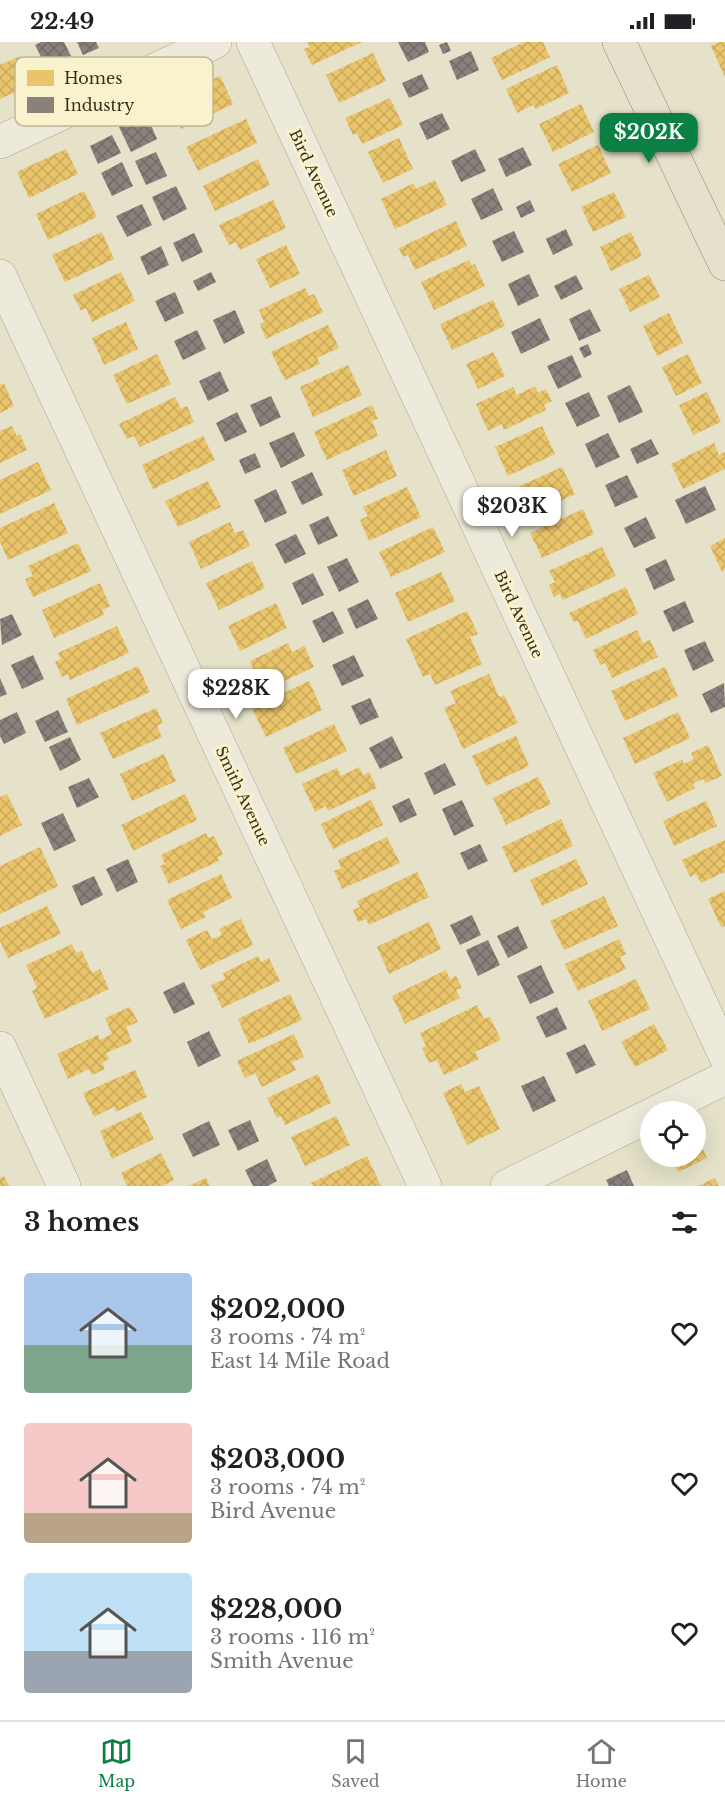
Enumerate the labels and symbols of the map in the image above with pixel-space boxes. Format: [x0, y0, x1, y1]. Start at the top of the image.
legend [15, 57, 213, 126]
text: Homes [64, 68, 122, 88]
text: Industry [64, 95, 135, 115]
pin: $202K [607, 113, 691, 164]
street label: Bird Avenue [285, 126, 343, 220]
pin: $203K [470, 487, 554, 538]
street label: Bird Avenue [490, 567, 548, 661]
pin: $228K [194, 669, 278, 720]
street label: Smith Avenue [212, 743, 274, 849]

